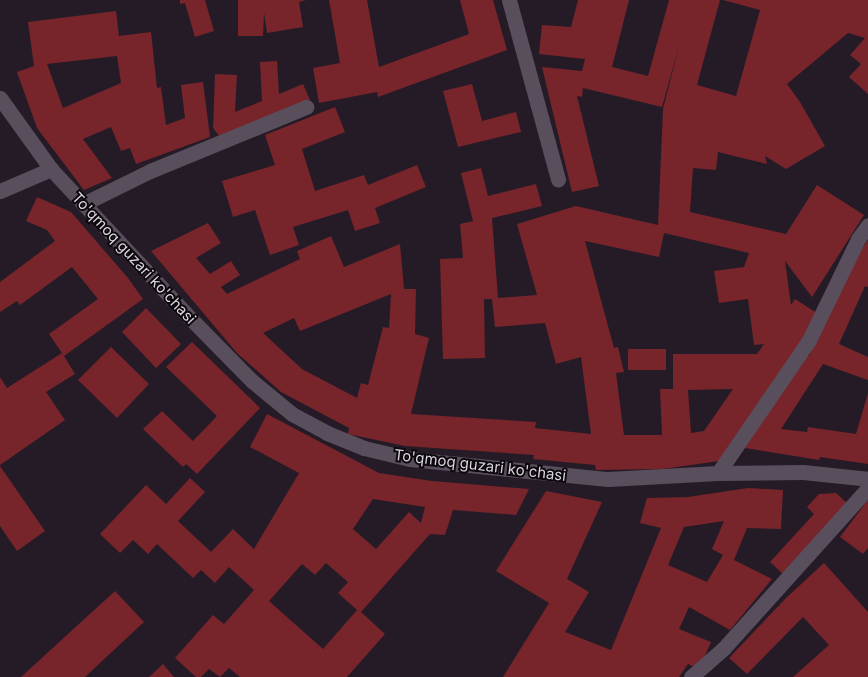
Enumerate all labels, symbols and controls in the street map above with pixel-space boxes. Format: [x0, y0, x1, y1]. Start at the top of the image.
street label: To'qmoq guzari ko'chasi [68, 189, 200, 327]
street label: To'qmoq guzari ko'chasi [393, 446, 567, 484]

